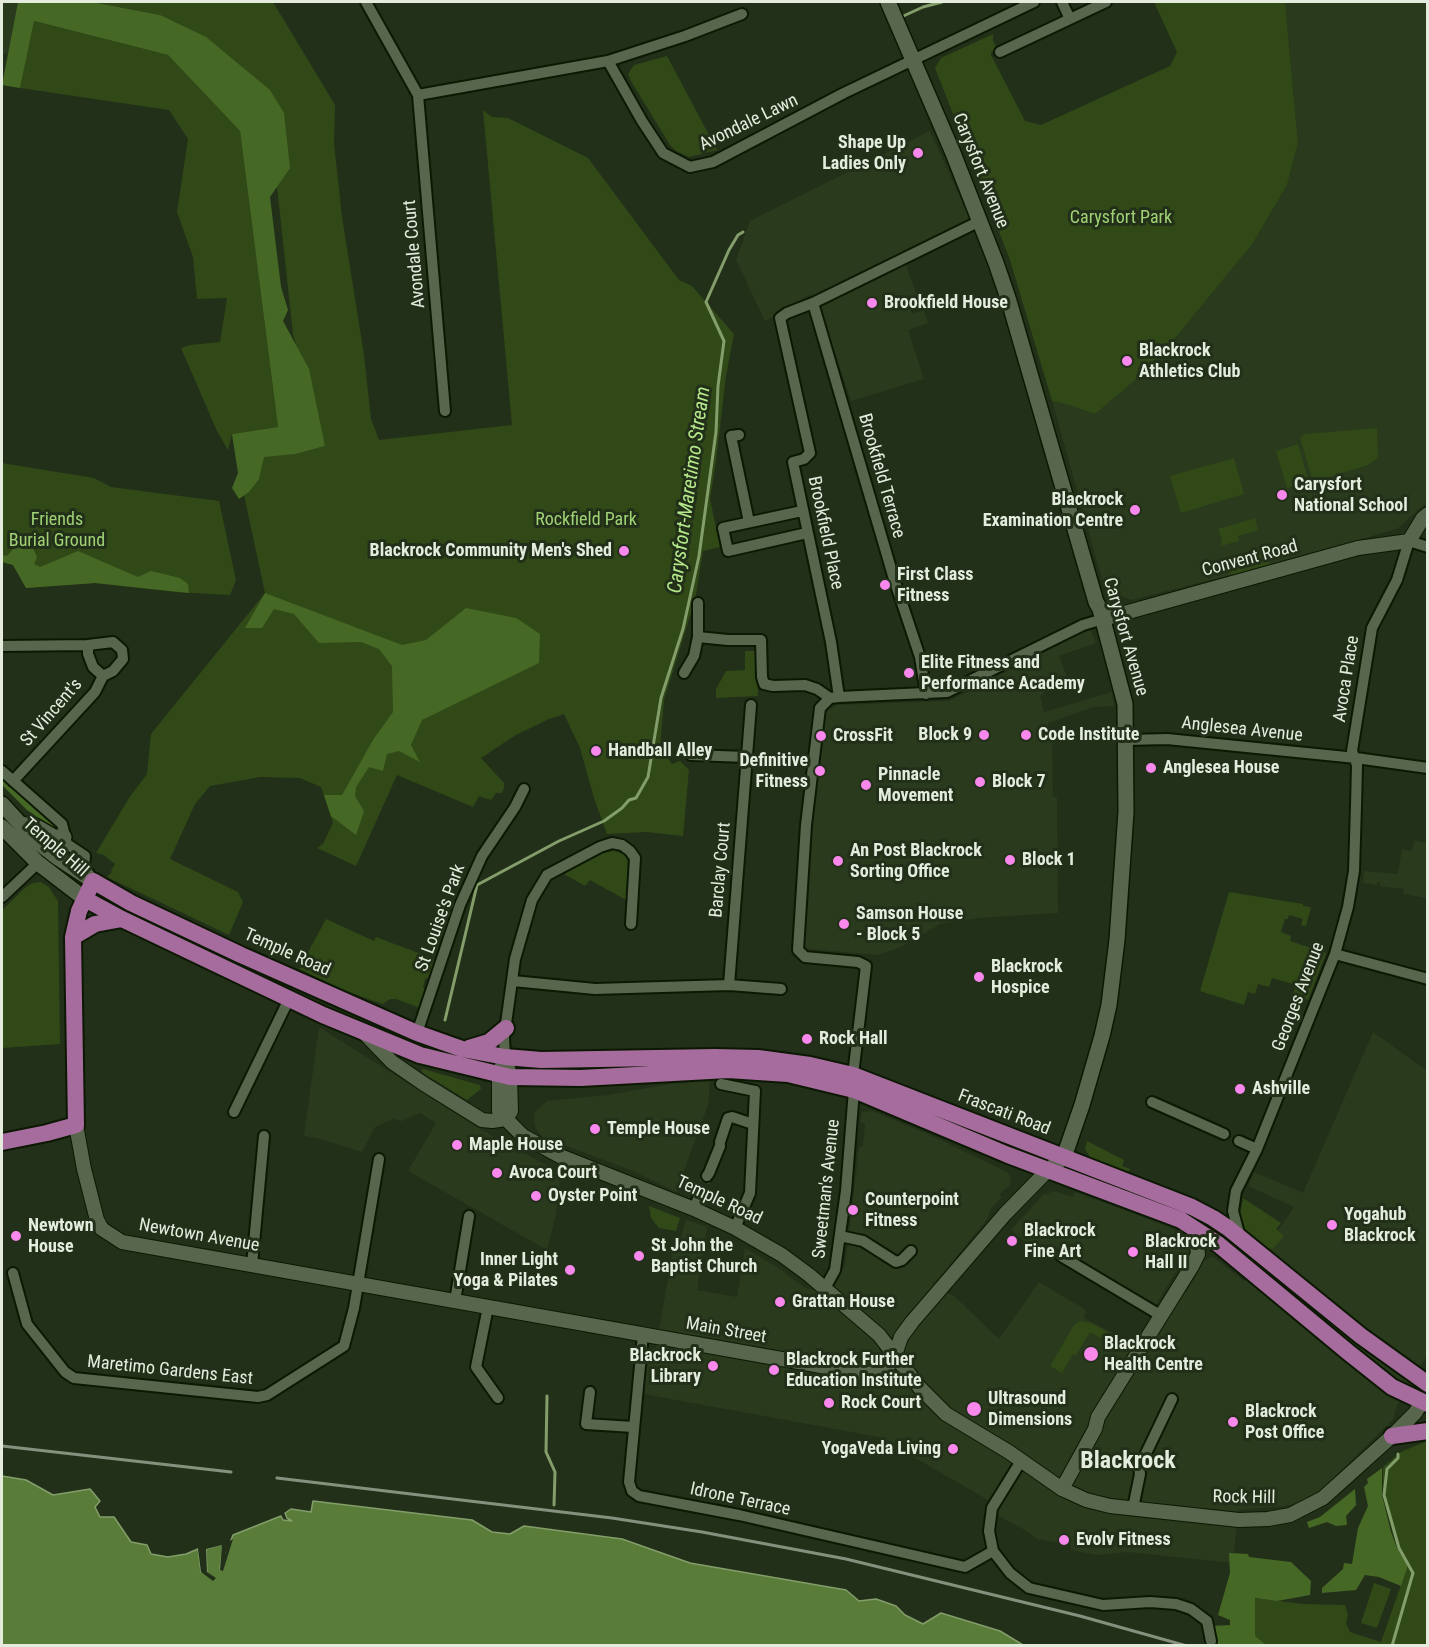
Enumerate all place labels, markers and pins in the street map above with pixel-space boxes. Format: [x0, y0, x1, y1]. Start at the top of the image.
place label: Shape Up Ladies Only [822, 132, 906, 174]
marker: Shape Up Ladies Only [911, 146, 925, 160]
place label: Brookfield House [884, 292, 1008, 314]
marker: Brookfield House [865, 296, 879, 310]
place label: Blackrock Athletics Club [1139, 340, 1240, 382]
marker: Blackrock Athletics Club [1120, 354, 1134, 368]
place label: Carysfort National School [1294, 474, 1408, 516]
marker: Carysfort National School [1275, 488, 1289, 502]
place label: Blackrock Examination Centre [983, 489, 1123, 532]
marker: Blackrock Examination Centre [1128, 503, 1142, 517]
place label: Blackrock Community Men's Shed [370, 540, 612, 562]
marker: Blackrock Community Men's Shed [617, 544, 631, 558]
place label: First Class Fitness [897, 564, 974, 606]
marker: First Class Fitness [878, 578, 892, 592]
place label: Elite Fitness and Performance Academy [921, 652, 1085, 694]
marker: Elite Fitness and Performance Academy [902, 666, 916, 680]
place label: Block 9 [918, 724, 972, 746]
place label: Code Institute [1038, 724, 1139, 746]
place label: CrossFit [833, 725, 893, 747]
marker: Block 9 [977, 728, 991, 742]
marker: Code Institute [1019, 728, 1033, 742]
marker: CrossFit [814, 729, 828, 743]
place label: Handball Alley [608, 740, 712, 762]
marker: Handball Alley [589, 744, 603, 758]
place label: Definitive Fitness [739, 750, 808, 792]
place label: Anglesea House [1163, 757, 1279, 779]
marker: Anglesea House [1144, 761, 1158, 775]
marker: Definitive Fitness [813, 764, 827, 778]
place label: Pinnacle Movement [878, 764, 953, 806]
place label: Block 7 [992, 771, 1046, 793]
marker: Block 7 [973, 775, 987, 789]
marker: Pinnacle Movement [859, 778, 873, 792]
place label: An Post Blackrock Sorting Office [850, 840, 982, 882]
place label: Block 1 [1022, 849, 1076, 871]
marker: Block 1 [1003, 853, 1017, 867]
marker: An Post Blackrock Sorting Office [831, 854, 845, 868]
place label: Samson House - Block 5 [856, 903, 963, 946]
marker: Samson House - Block 5 [837, 917, 851, 931]
place label: Blackrock Hospice [991, 956, 1062, 998]
marker: Blackrock Hospice [972, 970, 986, 984]
place label: Rock Hall [819, 1028, 888, 1050]
marker: Rock Hall [800, 1032, 814, 1046]
place label: Ashville [1252, 1078, 1310, 1100]
marker: Ashville [1233, 1082, 1247, 1096]
place label: Temple House [607, 1118, 710, 1140]
marker: Temple House [588, 1122, 602, 1136]
place label: Maple House [469, 1134, 563, 1156]
marker: Maple House [450, 1138, 464, 1152]
place label: Avoca Court [509, 1162, 597, 1184]
marker: Avoca Court [490, 1166, 504, 1180]
place label: Oyster Point [548, 1185, 637, 1207]
marker: Oyster Point [529, 1189, 543, 1203]
place label: Counterpoint Fitness [865, 1189, 959, 1232]
marker: Counterpoint Fitness [846, 1203, 860, 1217]
place label: Yogahub Blackrock [1344, 1204, 1415, 1246]
place label: Newtown House [28, 1215, 94, 1258]
marker: Yogahub Blackrock [1325, 1218, 1339, 1232]
place label: Blackrock Fine Art [1024, 1220, 1095, 1262]
marker: Newtown House [9, 1229, 23, 1243]
place label: Blackrock Hall II [1145, 1231, 1216, 1274]
marker: Blackrock Fine Art [1005, 1234, 1019, 1248]
place label: St John the Baptist Church [651, 1235, 757, 1278]
marker: Blackrock Hall II [1126, 1245, 1140, 1259]
place label: Inner Light Yoga & Pilates [454, 1249, 558, 1292]
marker: St John the Baptist Church [632, 1249, 646, 1263]
marker: Inner Light Yoga & Pilates [563, 1263, 577, 1277]
place label: Grattan House [792, 1291, 895, 1313]
marker: Grattan House [773, 1295, 787, 1309]
place label: Blackrock Health Centre [1104, 1333, 1203, 1376]
place label: Blackrock Library [630, 1345, 701, 1388]
marker: Blackrock Health Centre [1082, 1345, 1100, 1363]
place label: Blackrock Further Education Institute [786, 1349, 922, 1392]
marker: Blackrock Library [706, 1359, 720, 1373]
marker: Blackrock Further Education Institute [767, 1363, 781, 1377]
place label: Ultrasound Dimensions [988, 1388, 1072, 1430]
place label: Rock Court [841, 1392, 921, 1414]
marker: Rock Court [822, 1396, 836, 1410]
marker: Ultrasound Dimensions [965, 1400, 983, 1418]
place label: Blackrock Post Office [1245, 1401, 1324, 1444]
marker: Blackrock Post Office [1226, 1415, 1240, 1429]
place label: YogaVeda Living [821, 1438, 941, 1460]
marker: YogaVeda Living [946, 1442, 960, 1456]
place label: Evolv Fitness [1076, 1529, 1171, 1551]
marker: Evolv Fitness [1057, 1533, 1071, 1547]

